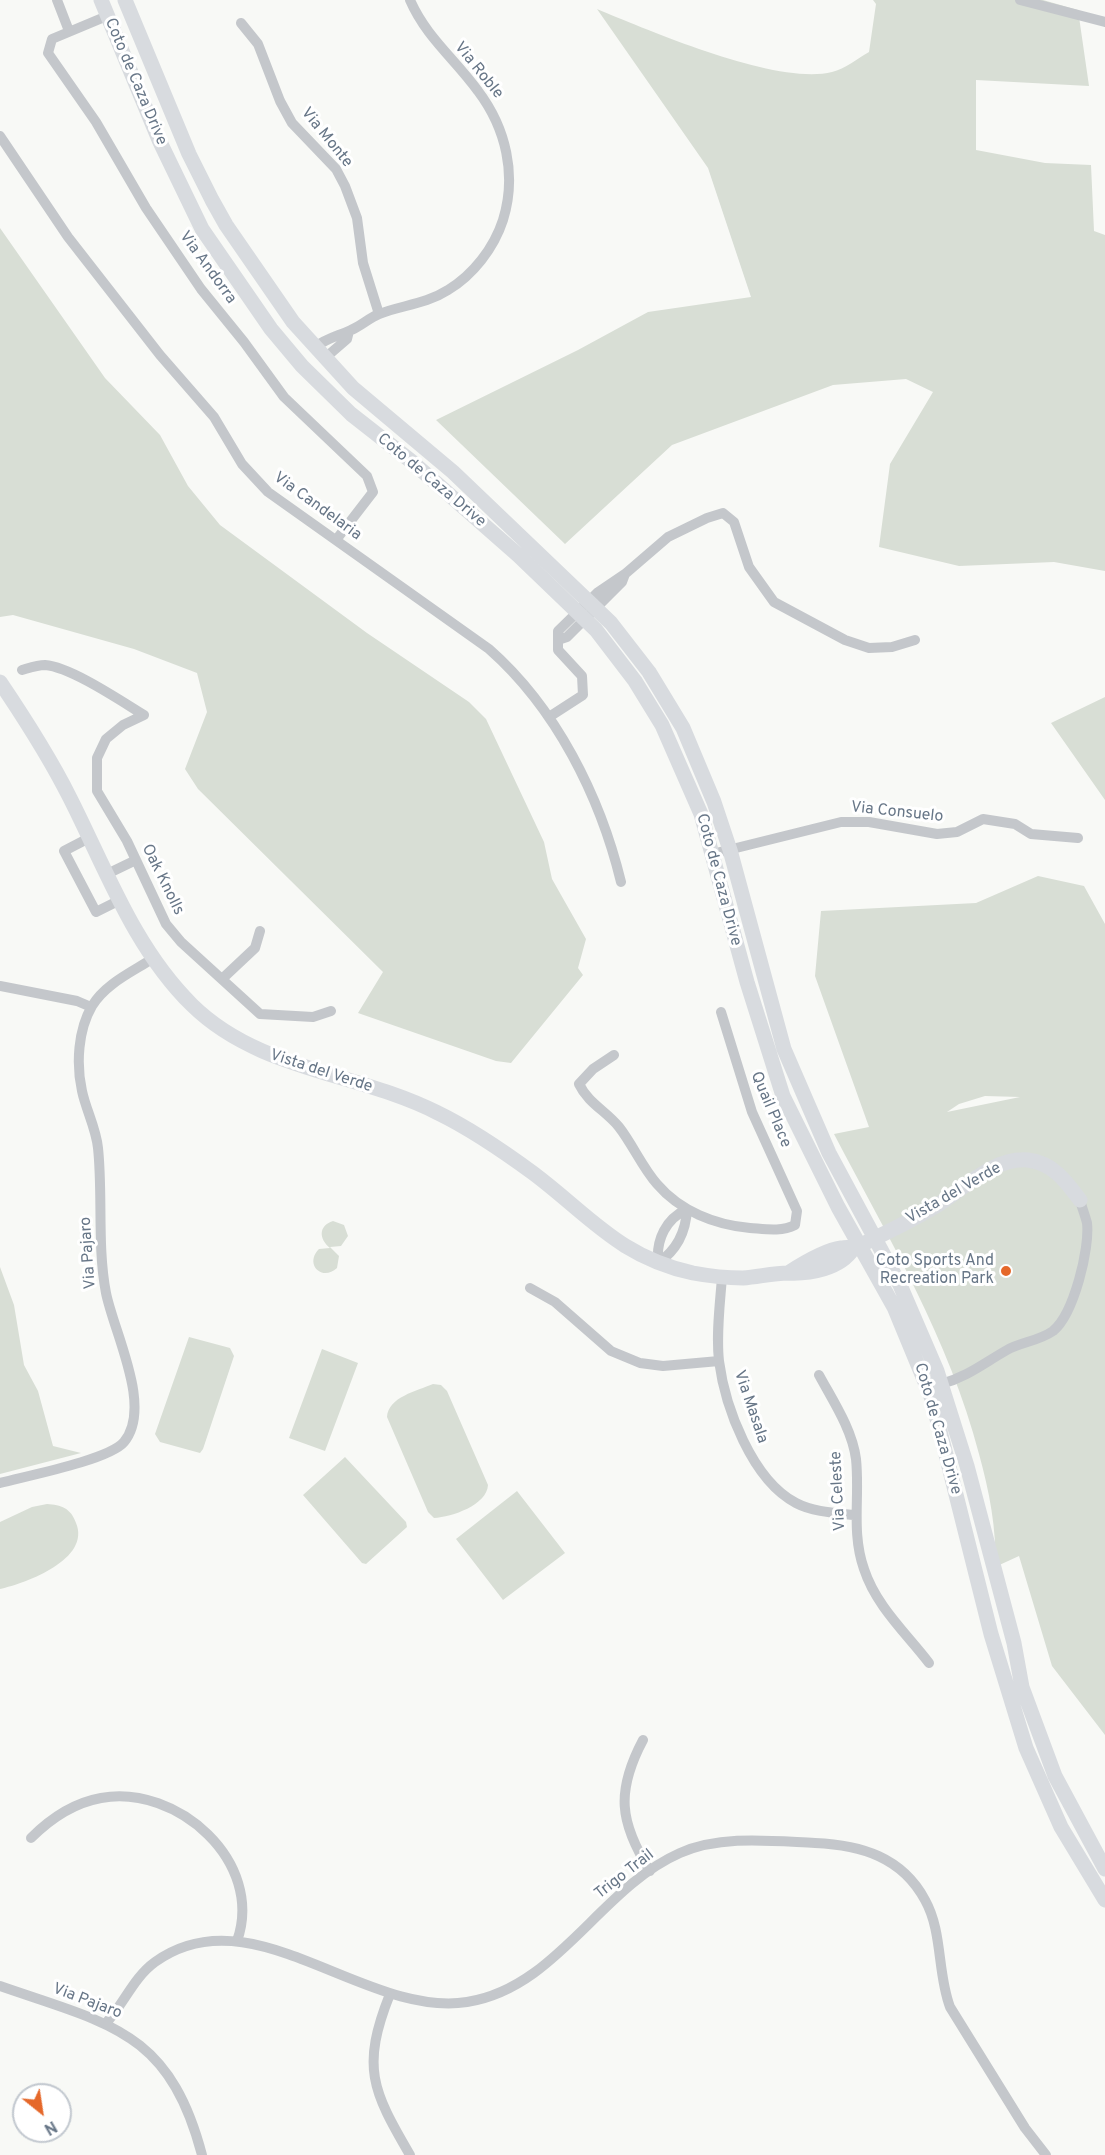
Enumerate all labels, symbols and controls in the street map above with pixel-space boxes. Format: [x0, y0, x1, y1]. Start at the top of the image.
street label: Coto de Caza Drive [100, 16, 170, 148]
street label: Via Roble [449, 39, 507, 103]
street label: Via Monte [296, 104, 356, 172]
street label: Via Andorra [174, 228, 240, 308]
street label: Coto de Caza Drive [373, 430, 489, 532]
street label: Via Candelaria [269, 469, 365, 545]
street label: Via Consuelo [850, 799, 944, 827]
street label: Coto de Caza Drive [691, 812, 745, 948]
street label: Oak Knolls [137, 841, 187, 919]
street label: Vista del Verde [267, 1046, 375, 1098]
street label: Quail Place [745, 1069, 795, 1151]
street label: Vista del Verde [903, 1159, 1005, 1229]
street label: Via Pajaro [77, 1216, 101, 1290]
place label: Coto Sports And Recreation Park [876, 1252, 994, 1290]
marker: Coto Sports And Recreation Park [999, 1264, 1013, 1278]
street label: Coto de Caza Drive [909, 1361, 965, 1497]
street label: Via Masala [729, 1368, 771, 1446]
street label: Via Celeste [827, 1450, 851, 1532]
street label: Trigo Trail [591, 1846, 659, 1904]
street label: Via Pajaro [50, 1980, 124, 2024]
north arrow [12, 2083, 72, 2143]
text: N [40, 2115, 60, 2138]

